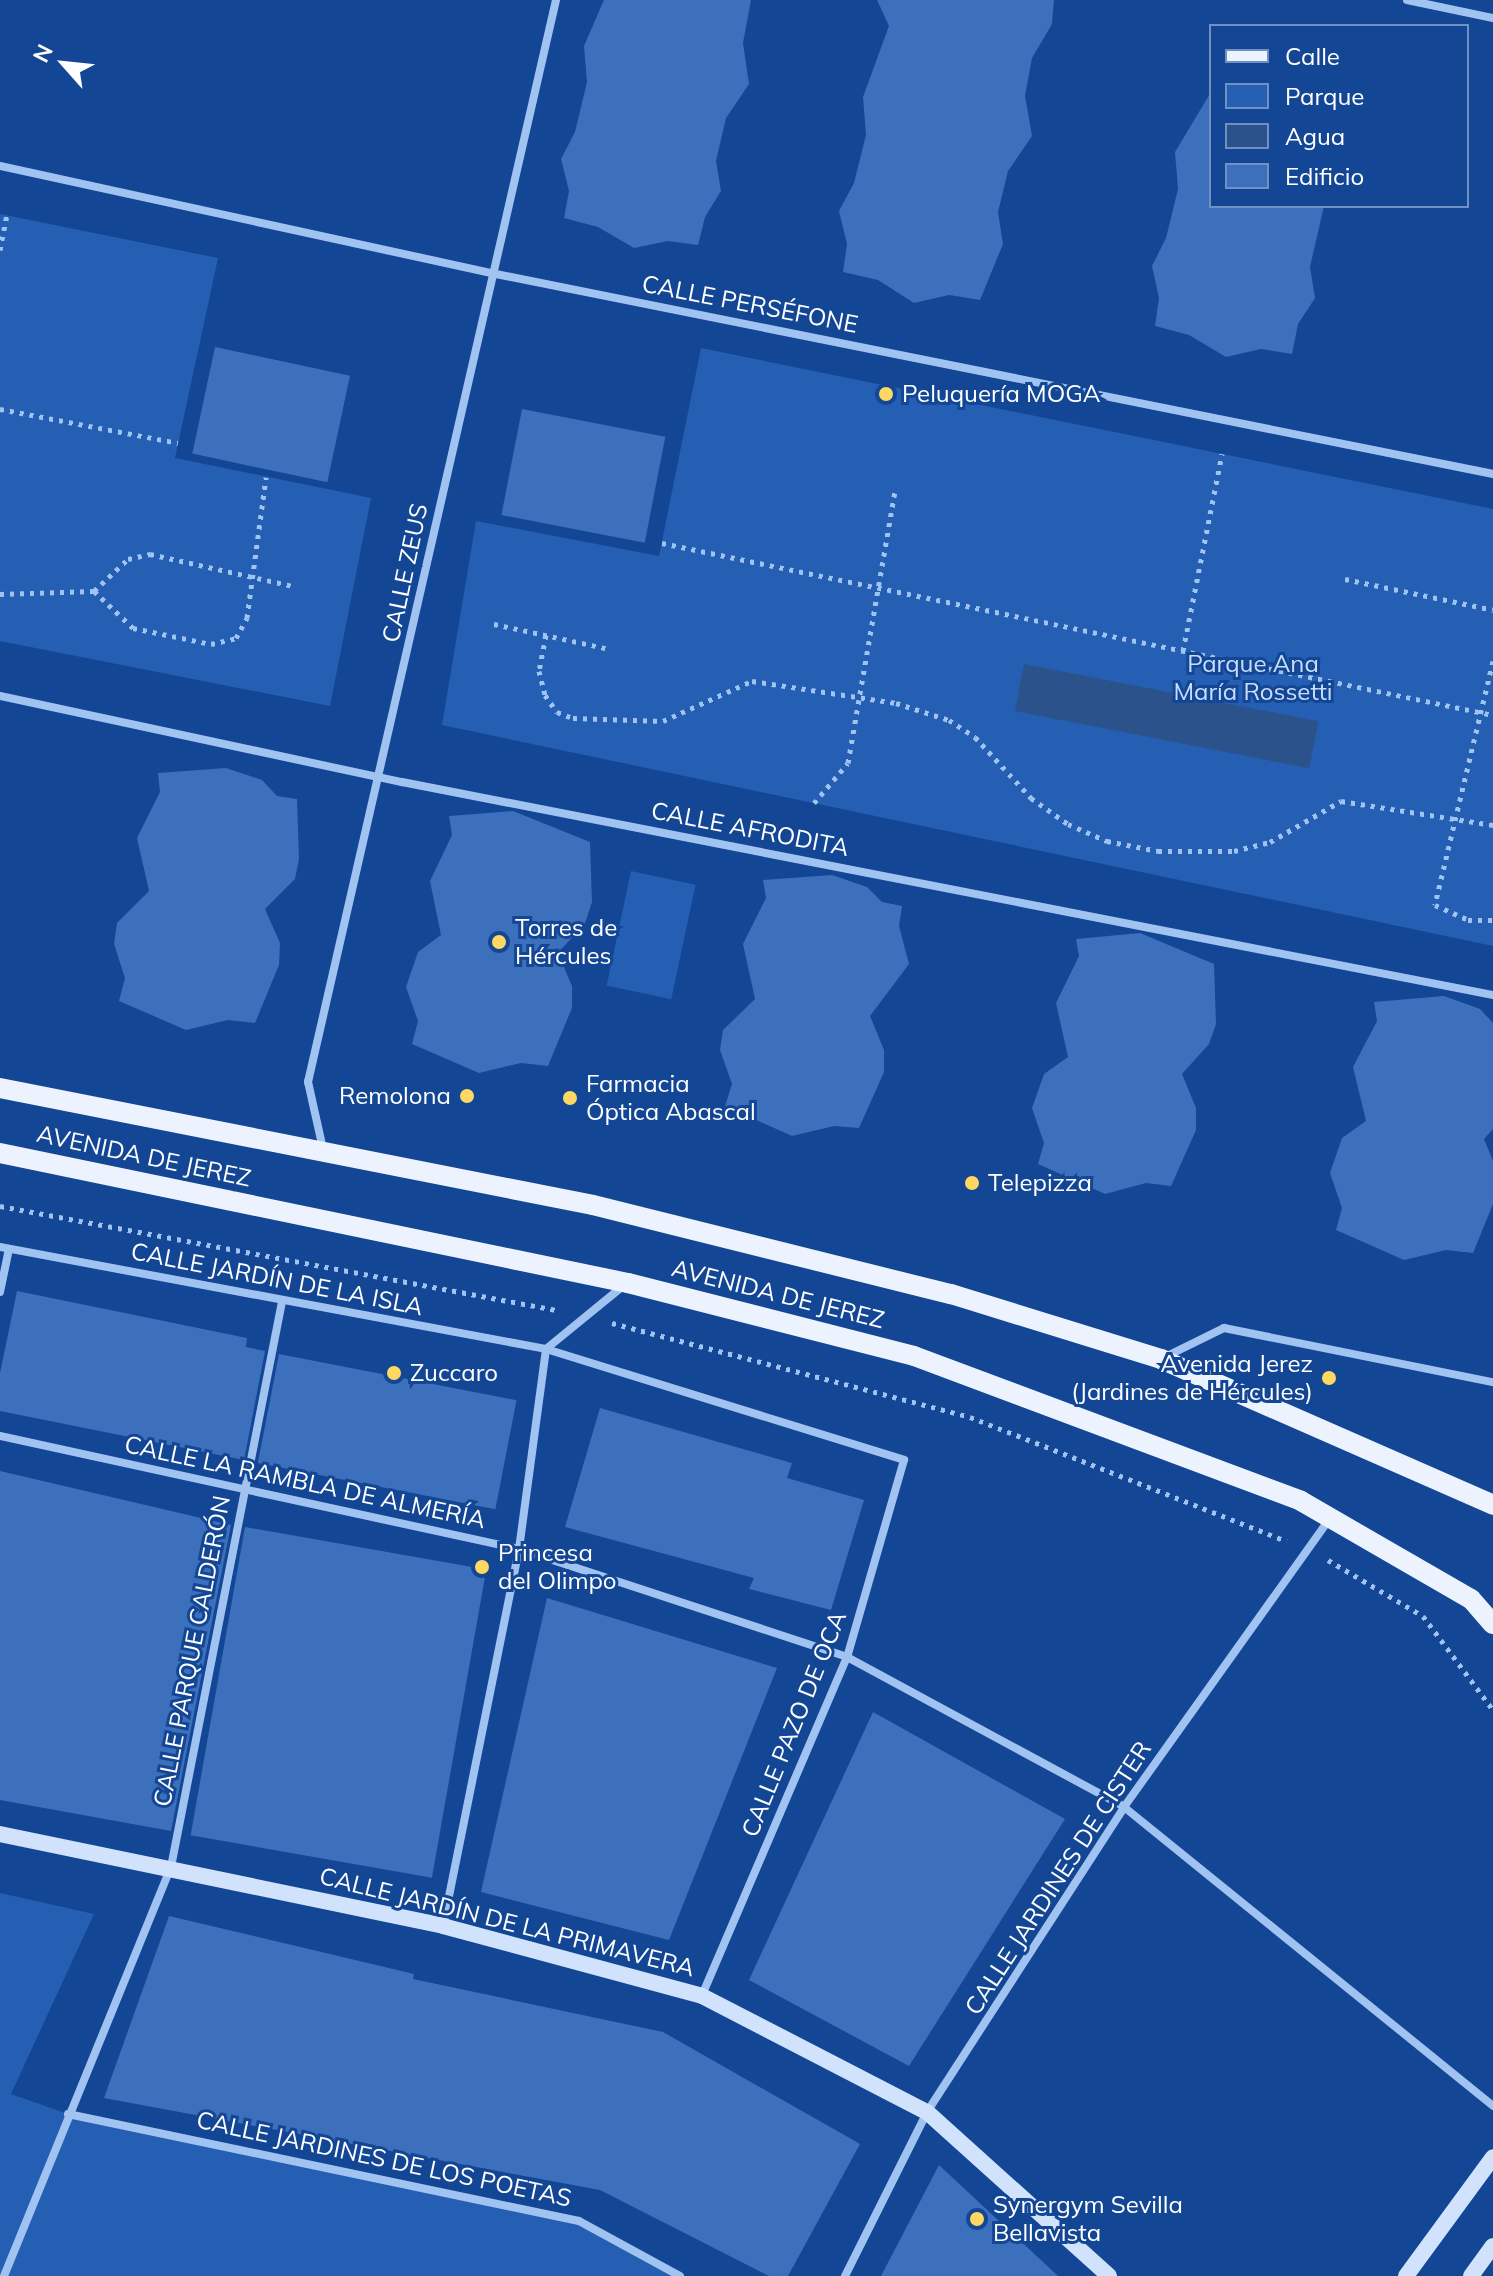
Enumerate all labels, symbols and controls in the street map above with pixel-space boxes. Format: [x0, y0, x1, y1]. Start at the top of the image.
north arrow [24, 24, 104, 104]
legend [1209, 24, 1469, 208]
text: N [26, 39, 59, 67]
text: Calle [1285, 41, 1340, 71]
text: Parque [1285, 81, 1364, 111]
text: Agua [1285, 121, 1345, 151]
text: Edificio [1285, 161, 1364, 191]
street label: CALLE PERSÉFONE [640, 269, 860, 339]
place label: Peluquería MOGA [902, 380, 1100, 408]
marker: Peluquería MOGA [877, 385, 895, 403]
street label: CALLE ZEUS [376, 501, 434, 645]
park label: Parque Ana María Rossetti [1173, 650, 1333, 706]
street label: CALLE AFRODITA [649, 796, 851, 862]
place label: Torres de Hércules [515, 914, 617, 970]
marker: Torres de Hércules [490, 933, 508, 951]
place label: Farmacia Óptica Abascal [586, 1070, 756, 1126]
place label: Remolona [339, 1082, 451, 1110]
marker: Remolona [458, 1087, 476, 1105]
marker: Farmacia Óptica Abascal [561, 1089, 579, 1107]
street label: AVENIDA DE JEREZ [34, 1119, 254, 1193]
place label: Telepizza [988, 1169, 1092, 1197]
marker: Telepizza [963, 1174, 981, 1192]
street label: CALLE JARDÍN DE LA ISLA [129, 1237, 425, 1321]
street label: AVENIDA DE JEREZ [669, 1254, 887, 1334]
place label: Avenida Jerez (Jardines de Hércules) [1071, 1350, 1313, 1406]
place label: Zuccaro [410, 1359, 498, 1387]
marker: Zuccaro [385, 1364, 403, 1382]
marker: Avenida Jerez (Jardines de Hércules) [1320, 1369, 1338, 1387]
street label: CALLE LA RAMBLA DE ALMERÍA [122, 1430, 488, 1534]
street label: CALLE PARQUE CALDERÓN [148, 1493, 236, 1809]
place label: Princesa del Olimpo [498, 1539, 617, 1595]
marker: Princesa del Olimpo [473, 1558, 491, 1576]
street label: CALLE PAZO DE OCA [736, 1607, 852, 1841]
street label: CALLE JARDINES DE CISTER [959, 1736, 1157, 2020]
street label: CALLE JARDÍN DE LA PRIMAVERA [316, 1861, 698, 1983]
street label: CALLE JARDINES DE LOS POETAS [194, 2105, 574, 2213]
place label: Synergym Sevilla Bellavista [993, 2191, 1183, 2247]
marker: Synergym Sevilla Bellavista [968, 2210, 986, 2228]

